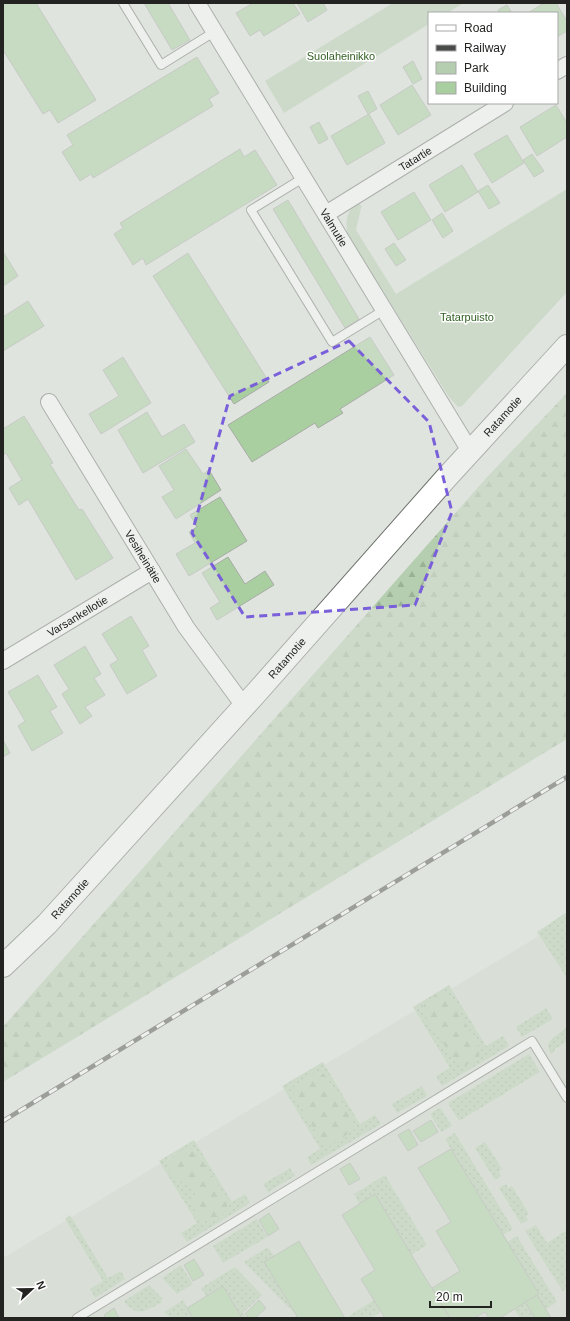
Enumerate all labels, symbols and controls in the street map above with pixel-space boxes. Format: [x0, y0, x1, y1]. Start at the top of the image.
legend [428, 12, 558, 104]
text: Road [464, 21, 493, 35]
text: Railway [464, 41, 506, 55]
park label: Suolaheinikko [307, 50, 375, 62]
text: Park [464, 61, 490, 75]
text: Building [464, 81, 507, 95]
street label: Tatartie [397, 144, 434, 173]
street label: Valmutie [318, 207, 350, 249]
park label: Tatarpuisto [440, 311, 494, 323]
street label: Ratamotie [481, 394, 524, 439]
street label: Vesiheinätie [123, 528, 164, 585]
street label: Varsankellotie [45, 593, 110, 639]
street label: Ratamotie [266, 635, 308, 681]
street label: Ratamotie [49, 876, 91, 921]
north arrow [12, 1269, 52, 1309]
text: N [34, 1279, 48, 1291]
scale bar [430, 1283, 491, 1309]
text: 20 m [436, 1290, 463, 1304]

